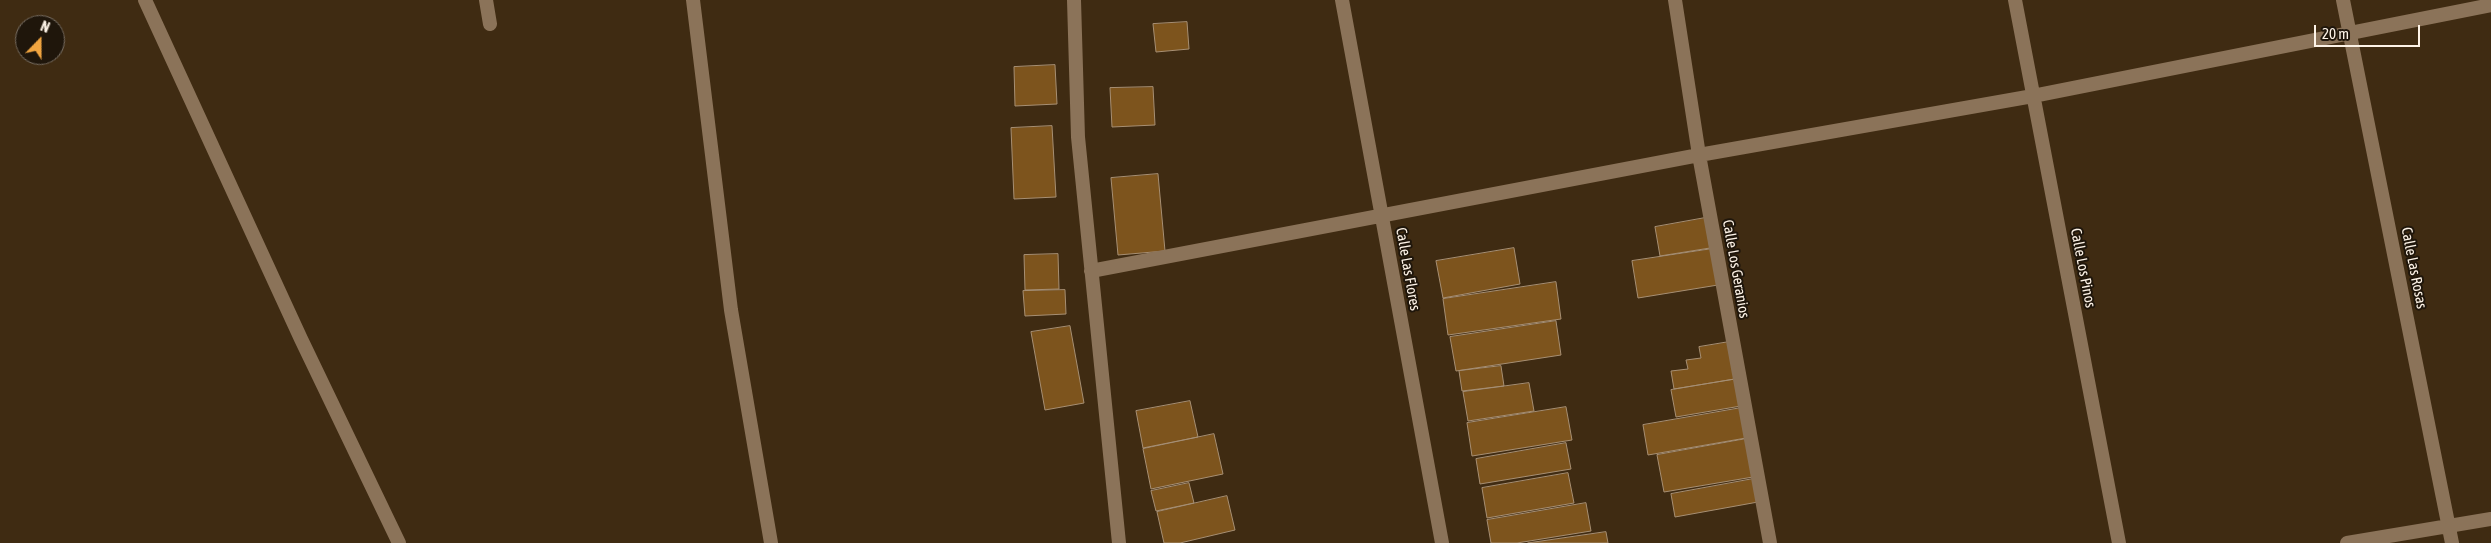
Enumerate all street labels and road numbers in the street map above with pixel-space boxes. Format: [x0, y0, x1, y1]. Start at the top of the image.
street label: Calle Los Geranios [1718, 218, 1754, 320]
street label: Calle Las Flores [1392, 226, 1424, 312]
street label: Calle Las Rosas [2397, 226, 2431, 310]
street label: Calle Los Pinos [2066, 227, 2100, 309]

